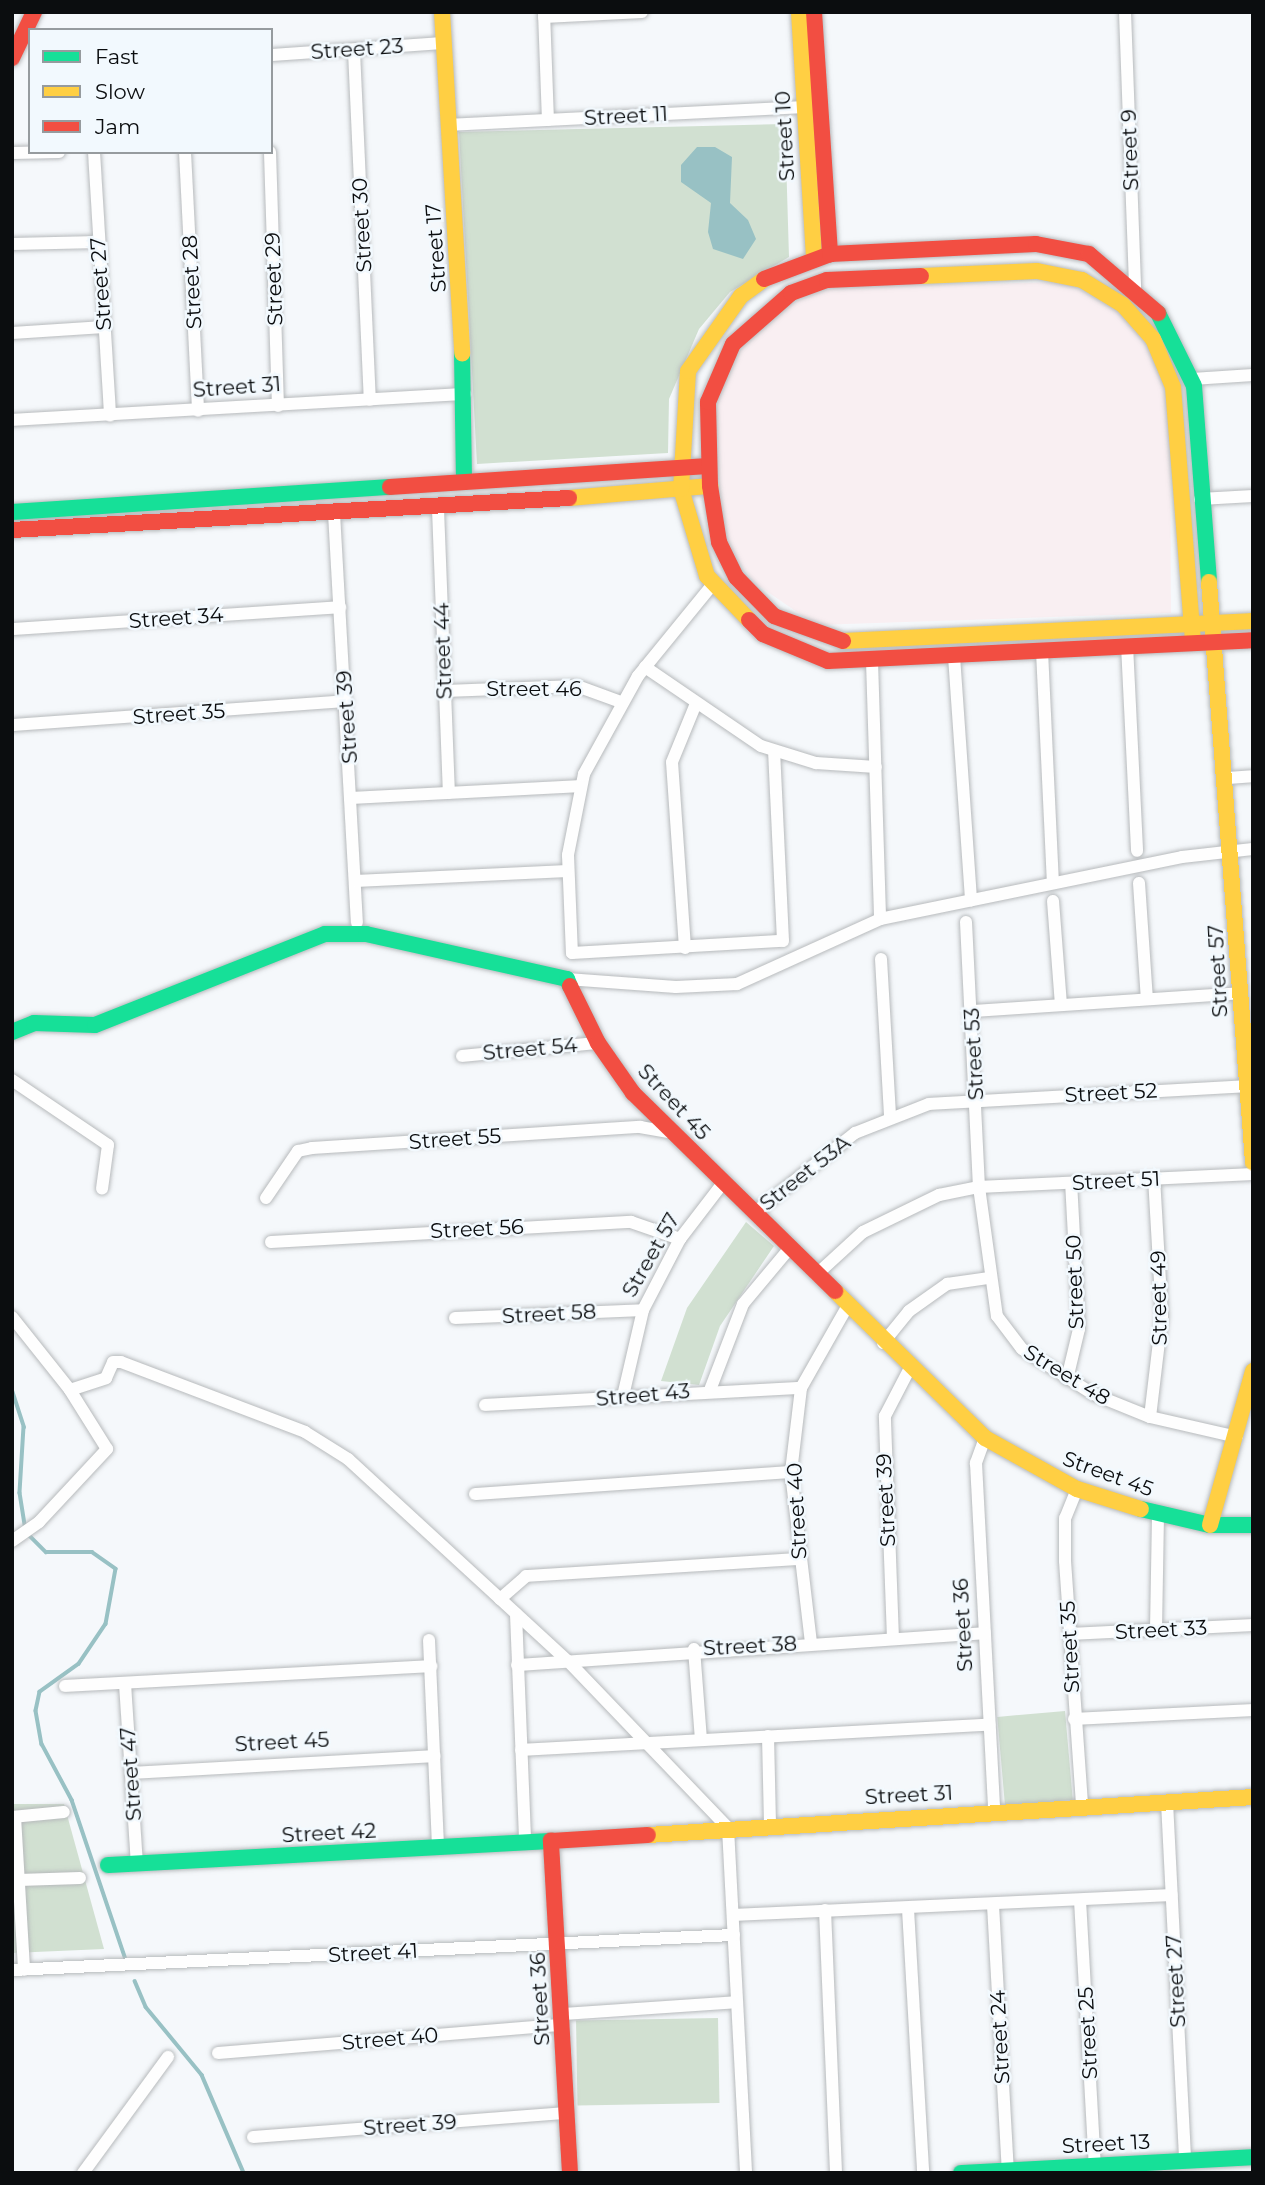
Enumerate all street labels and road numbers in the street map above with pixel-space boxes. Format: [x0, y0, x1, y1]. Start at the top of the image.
street label: Street 23 [310, 33, 404, 65]
street label: Street 10 [770, 90, 800, 182]
street label: Street 11 [583, 101, 669, 131]
street label: Street 9 [1116, 109, 1144, 191]
street label: Street 30 [347, 177, 377, 273]
street label: Street 17 [420, 203, 452, 293]
street label: Street 29 [260, 232, 288, 326]
street label: Street 28 [177, 234, 207, 330]
street label: Street 27 [85, 237, 117, 331]
street label: Street 31 [192, 371, 282, 403]
street label: Street 34 [128, 602, 224, 634]
street label: Street 44 [429, 602, 457, 700]
street label: Street 39 [331, 669, 363, 765]
street label: Street 46 [486, 676, 582, 702]
street label: Street 35 [132, 698, 226, 730]
street label: Street 57 [1203, 924, 1233, 1018]
street label: Street 53 [959, 1007, 989, 1101]
street label: Street 54 [482, 1032, 578, 1066]
street label: Street 45 [632, 1059, 716, 1145]
street label: Street 52 [1064, 1078, 1158, 1108]
street label: Street 55 [408, 1123, 502, 1155]
street label: Street 53A [755, 1130, 855, 1216]
street label: Street 51 [1071, 1166, 1161, 1196]
street label: Street 57 [617, 1208, 685, 1302]
street label: Street 56 [430, 1214, 524, 1244]
street label: Street 50 [1061, 1234, 1089, 1330]
street label: Street 49 [1146, 1250, 1172, 1346]
street label: Street 58 [501, 1299, 597, 1329]
street label: Street 48 [1019, 1339, 1115, 1411]
street label: Street 43 [595, 1378, 691, 1412]
street label: Street 45 [1059, 1446, 1157, 1502]
street label: Street 39 [871, 1453, 901, 1547]
street label: Street 40 [782, 1462, 812, 1560]
street label: Street 36 [948, 1578, 978, 1672]
street label: Street 35 [1055, 1600, 1085, 1694]
street label: Street 33 [1114, 1615, 1208, 1645]
street label: Street 38 [702, 1631, 798, 1661]
street label: Street 47 [115, 1726, 147, 1822]
street label: Street 45 [234, 1727, 330, 1757]
street label: Street 31 [864, 1780, 954, 1810]
street label: Street 42 [281, 1818, 377, 1848]
street label: Street 27 [1161, 1934, 1191, 2028]
street label: Street 41 [327, 1938, 419, 1968]
street label: Street 36 [525, 1952, 555, 2046]
street label: Street 25 [1073, 1986, 1103, 2080]
street label: Street 24 [985, 1989, 1015, 2085]
street label: Street 40 [341, 2022, 439, 2056]
street label: Street 39 [362, 2109, 458, 2141]
street label: Street 13 [1061, 2129, 1151, 2159]

